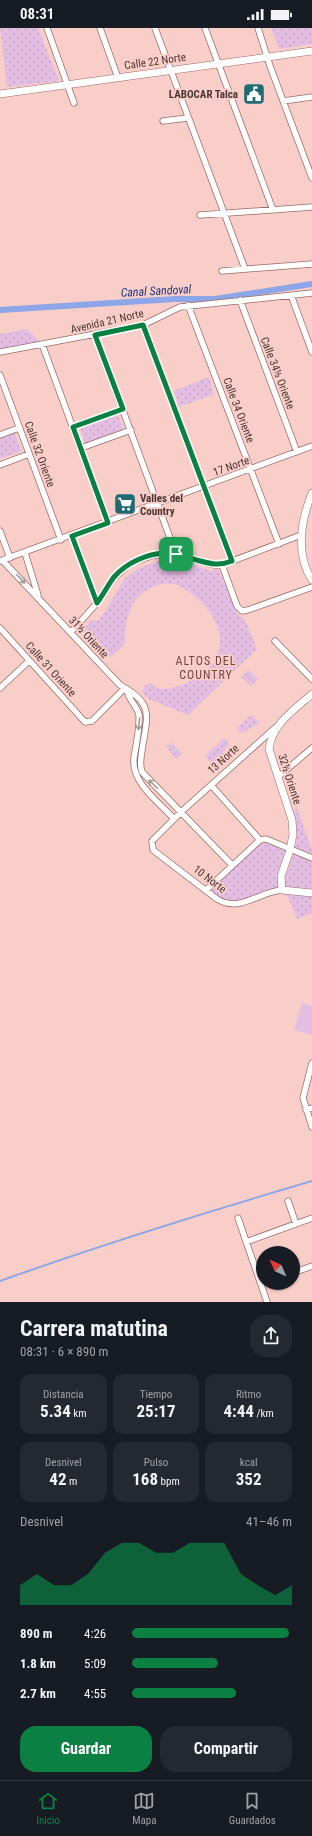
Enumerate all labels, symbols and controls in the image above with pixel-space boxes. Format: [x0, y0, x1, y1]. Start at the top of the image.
text: 08:31 [20, 5, 54, 23]
street label: Calle 22 Norte [123, 51, 187, 72]
public building icon: LABOCAR Talca [241, 81, 267, 107]
place label: LABOCAR Talca [169, 88, 238, 101]
water label: Canal Sandoval [120, 282, 192, 300]
street label: Avenida 21 Norte [69, 307, 145, 336]
street label: Calle 34½ Oriente [258, 335, 297, 411]
street label: Calle 34 Oriente [220, 376, 257, 445]
street label: Calle 32 Oriente [22, 420, 57, 489]
street label: 17 Norte [211, 454, 251, 479]
supermarket icon: Valles del Country [112, 491, 138, 517]
place label: Valles del Country [140, 492, 183, 518]
pin [159, 537, 193, 571]
icon: arrive [165, 543, 187, 565]
one-way arrow [16, 574, 26, 584]
street label: 31½ Oriente [66, 614, 111, 661]
street label: Calle 31 Oriente [23, 639, 79, 699]
district label: ALTOS DEL COUNTRY [176, 654, 236, 682]
one-way arrow [135, 717, 142, 730]
street label: 13 Norte [205, 742, 242, 777]
street label: 32½ Oriente [275, 752, 304, 806]
one-way arrow [148, 780, 158, 789]
street label: 10 Norte [191, 863, 229, 896]
north arrow [256, 1246, 300, 1290]
map controls [256, 1246, 300, 1290]
button: share [250, 1315, 292, 1357]
text: Carrera matutina [20, 1316, 168, 1341]
text: 08:31 · 6 × 890 m [20, 1344, 108, 1359]
text: Distancia [43, 1388, 84, 1401]
text: Tiempo [140, 1388, 172, 1401]
text: Ritmo [236, 1388, 261, 1401]
text: 5.34 [40, 1401, 71, 1421]
text: 25:17 [136, 1401, 176, 1421]
text: 4:44 [224, 1401, 254, 1421]
text: km [71, 1407, 87, 1420]
text: /km [254, 1407, 274, 1420]
text: Desnivel [45, 1456, 82, 1469]
text: Pulso [144, 1456, 168, 1469]
text: kcal [240, 1456, 258, 1469]
text: 42 [49, 1469, 67, 1489]
text: 168 [132, 1469, 158, 1489]
text: 352 [236, 1469, 262, 1489]
text: m [67, 1475, 77, 1488]
text: bpm [158, 1475, 180, 1488]
text: Desnivel [20, 1514, 63, 1529]
text: 41–46 m [246, 1514, 292, 1529]
text: 890 m [20, 1626, 52, 1641]
text: 4:26 [84, 1626, 106, 1641]
text: 1.8 km [20, 1656, 56, 1671]
text: 5:09 [84, 1656, 106, 1671]
text: 2.7 km [20, 1686, 56, 1701]
text: 4:55 [84, 1686, 106, 1701]
button: Guardar [20, 1726, 152, 1772]
button: Compartir [160, 1726, 292, 1772]
tab: Inicio [36, 1790, 60, 1827]
tab: Mapa [132, 1790, 156, 1827]
tab: Guardados [229, 1790, 276, 1827]

